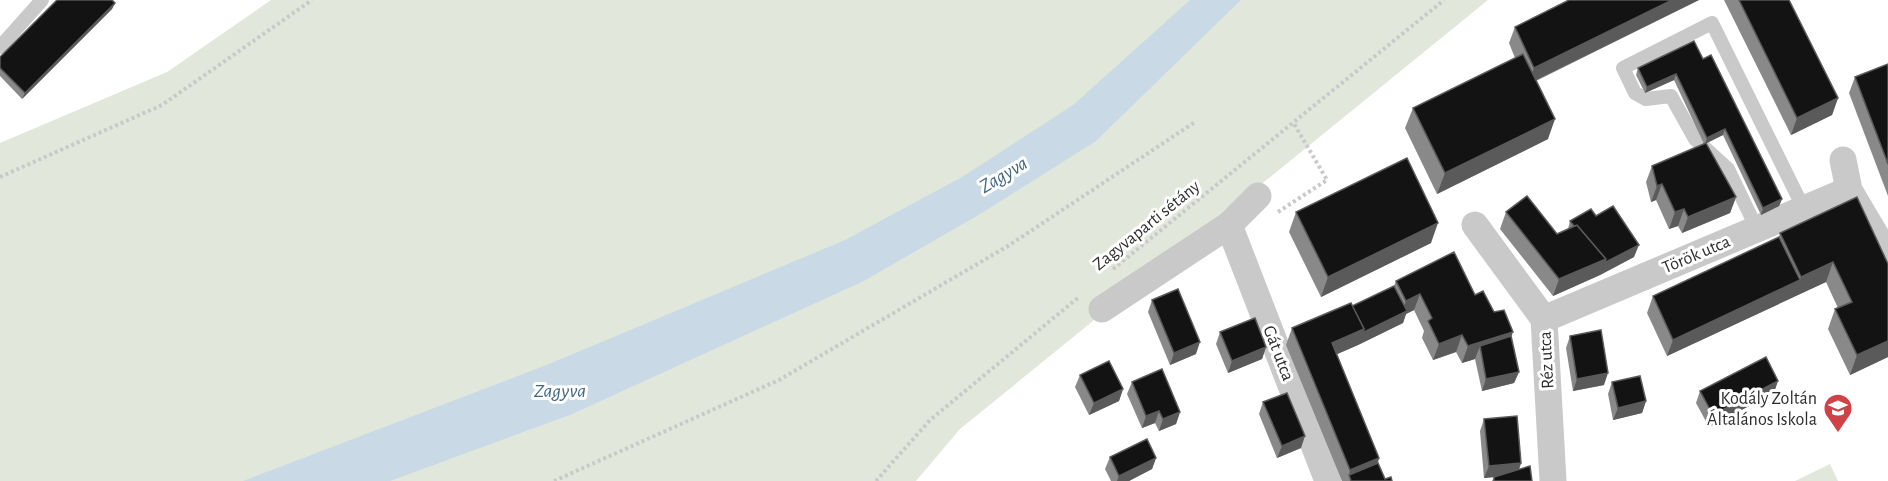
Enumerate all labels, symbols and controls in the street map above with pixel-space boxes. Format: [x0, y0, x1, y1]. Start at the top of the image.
water label: Zagyva [976, 153, 1031, 197]
street label: Zagyvaparti sétány [1090, 177, 1204, 274]
street label: Török utca [1660, 233, 1733, 277]
street label: Gát utca [1259, 323, 1297, 383]
street label: Réz utca [1536, 331, 1557, 389]
water label: Zagyva [534, 381, 586, 401]
place label: Kodály Zoltán Általános Iskola [1707, 390, 1817, 429]
school or university icon: Kodály Zoltán Általános Iskola [1822, 392, 1854, 434]

